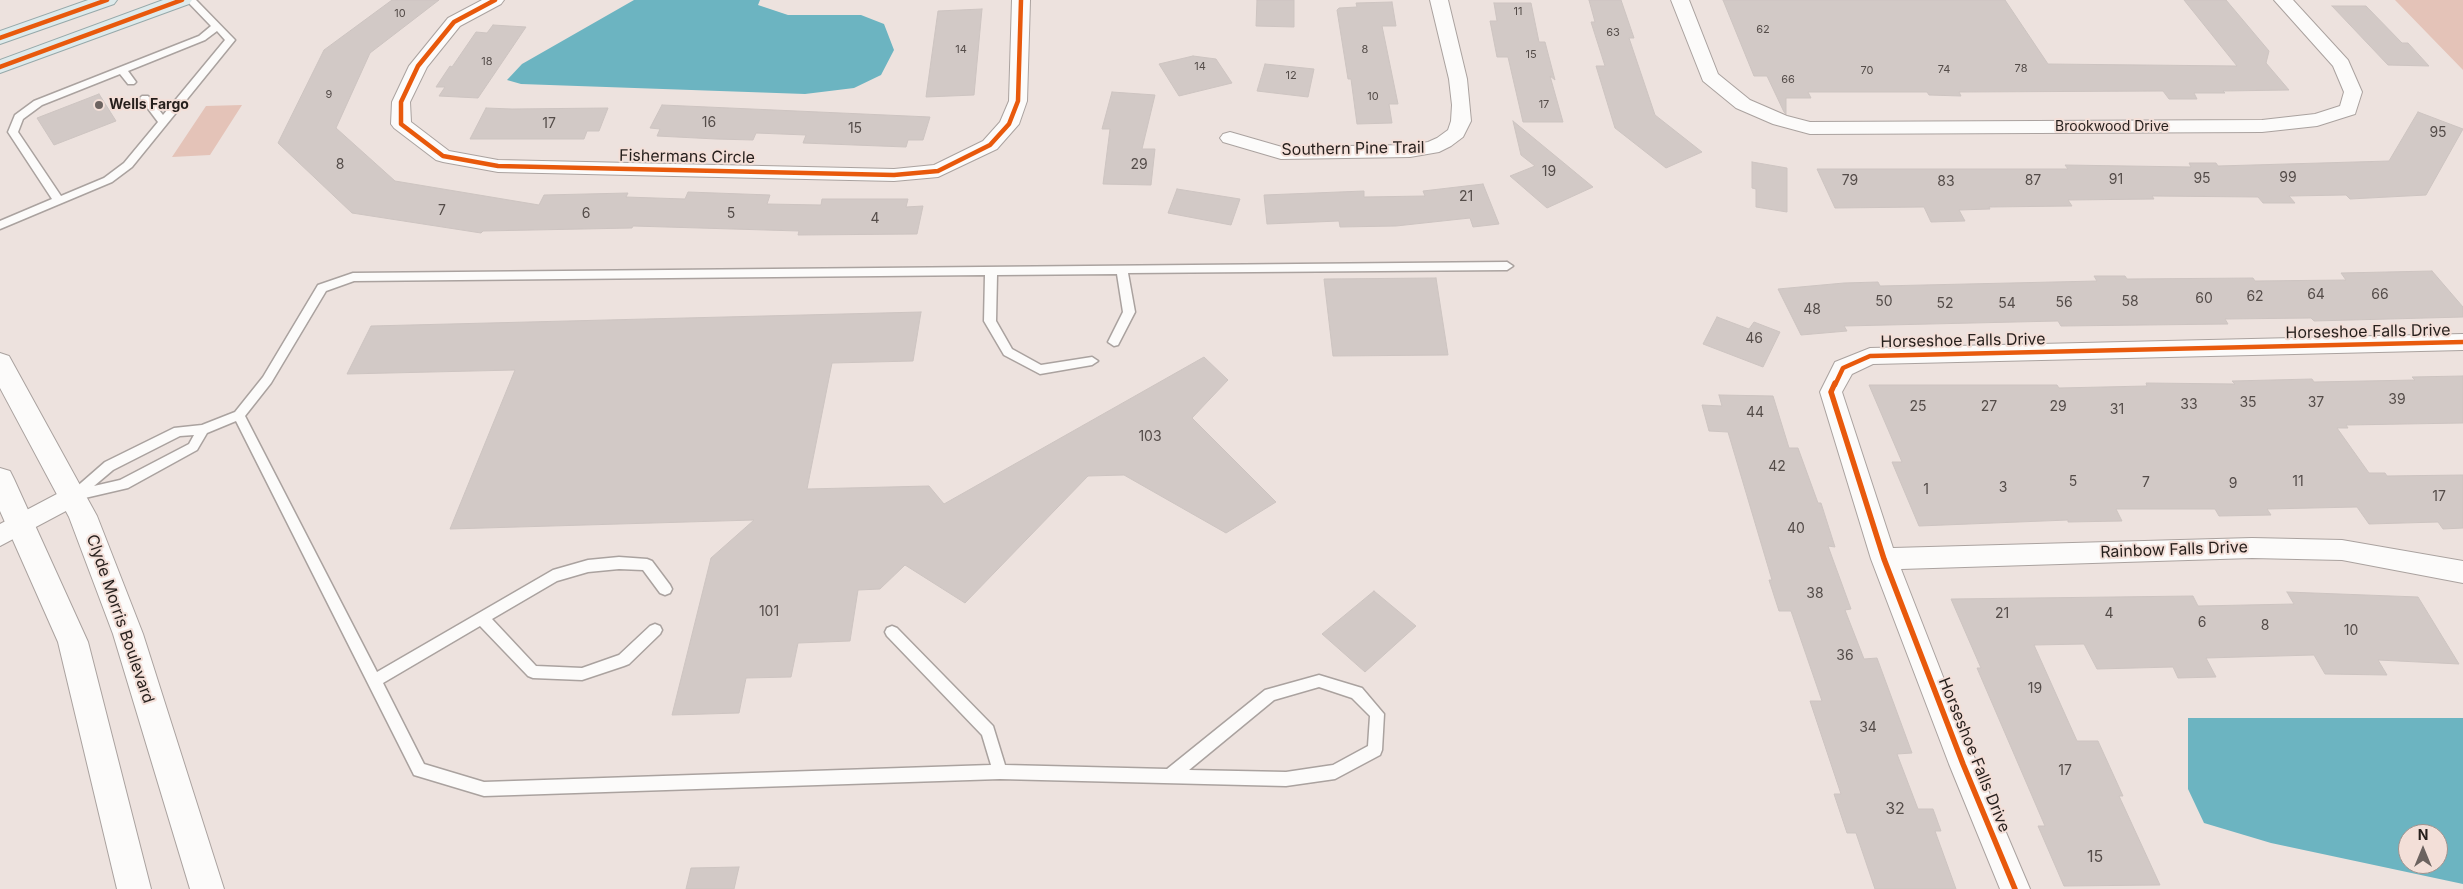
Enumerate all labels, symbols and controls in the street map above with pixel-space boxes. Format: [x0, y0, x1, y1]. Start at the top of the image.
house number: 11 [1514, 5, 1522, 19]
house number: 10 [394, 7, 406, 21]
house number: 62 [1756, 23, 1770, 37]
house number: 63 [1606, 26, 1620, 40]
house number: 14 [955, 43, 967, 57]
house number: 8 [1362, 43, 1368, 57]
house number: 15 [1525, 48, 1537, 62]
house number: 18 [481, 55, 493, 69]
house number: 14 [1194, 60, 1206, 74]
house number: 78 [2015, 62, 2027, 76]
house number: 74 [1938, 63, 1950, 77]
house number: 70 [1861, 64, 1873, 78]
house number: 12 [1285, 69, 1297, 83]
house number: 66 [1781, 73, 1795, 87]
house number: 9 [326, 88, 332, 102]
house number: 10 [1367, 90, 1379, 104]
place label: Wells Fargo [109, 97, 189, 113]
house number: 17 [1539, 98, 1549, 112]
marker: Wells Fargo [93, 99, 105, 111]
house number: 16 [702, 115, 716, 131]
house number: 17 [542, 116, 556, 132]
street label: Brookwood Drive [2055, 119, 2169, 135]
house number: 15 [848, 121, 862, 137]
house number: 95 [2429, 125, 2447, 141]
street label: Southern Pine Trail [1281, 138, 1425, 160]
street label: Fishermans Circle [619, 146, 755, 168]
house number: 8 [336, 157, 344, 173]
house number: 29 [1130, 157, 1148, 173]
house number: 19 [1542, 164, 1556, 180]
house number: 99 [2279, 170, 2297, 186]
house number: 95 [2193, 171, 2211, 187]
house number: 91 [2109, 172, 2123, 188]
house number: 79 [1842, 173, 1858, 189]
house number: 87 [2025, 173, 2041, 189]
house number: 83 [1937, 174, 1955, 190]
house number: 21 [1459, 189, 1473, 205]
house number: 7 [438, 203, 446, 219]
house number: 6 [582, 206, 590, 222]
house number: 5 [727, 206, 735, 222]
house number: 4 [870, 211, 880, 227]
house number: 64 [2307, 287, 2325, 303]
house number: 66 [2371, 287, 2389, 303]
house number: 62 [2246, 289, 2264, 305]
house number: 60 [2195, 291, 2213, 307]
house number: 50 [1875, 294, 1893, 310]
house number: 58 [2121, 294, 2139, 310]
house number: 56 [2055, 295, 2073, 311]
house number: 52 [1936, 296, 1954, 312]
house number: 54 [1998, 296, 2016, 312]
house number: 48 [1803, 302, 1821, 318]
street label: Horseshoe Falls Drive [2285, 321, 2451, 343]
street label: Horseshoe Falls Drive [1880, 330, 2046, 352]
house number: 46 [1745, 331, 1763, 347]
house number: 39 [2388, 392, 2406, 408]
house number: 35 [2239, 395, 2257, 411]
house number: 37 [2308, 395, 2324, 411]
house number: 33 [2180, 397, 2198, 413]
house number: 25 [1909, 399, 1927, 415]
house number: 27 [1981, 399, 1997, 415]
house number: 29 [2049, 399, 2067, 415]
house number: 31 [2110, 402, 2124, 418]
house number: 44 [1746, 405, 1764, 421]
house number: 103 [1138, 429, 1162, 445]
house number: 42 [1768, 459, 1786, 475]
house number: 5 [2069, 474, 2077, 490]
house number: 11 [2292, 474, 2304, 490]
house number: 7 [2142, 475, 2150, 491]
house number: 9 [2229, 476, 2237, 492]
house number: 3 [1999, 480, 2007, 496]
house number: 1 [1923, 482, 1929, 498]
house number: 17 [2432, 489, 2446, 505]
house number: 40 [1787, 521, 1805, 537]
street label: Clyde Morris Boulevard [82, 532, 158, 706]
street label: Rainbow Falls Drive [2100, 538, 2248, 562]
house number: 38 [1806, 586, 1824, 602]
house number: 101 [759, 604, 779, 620]
house number: 21 [1995, 606, 2009, 622]
house number: 4 [2104, 606, 2114, 622]
house number: 6 [2198, 615, 2206, 631]
house number: 8 [2261, 618, 2269, 634]
house number: 10 [2344, 623, 2358, 639]
house number: 36 [1836, 648, 1854, 664]
street label: Horseshoe Falls Drive [1934, 675, 2014, 835]
house number: 19 [2028, 681, 2042, 697]
house number: 34 [1859, 720, 1877, 736]
house number: 17 [2058, 763, 2072, 779]
house number: 32 [1885, 799, 1905, 819]
north arrow [2398, 824, 2448, 874]
text: N [2418, 826, 2428, 843]
house number: 15 [2087, 847, 2103, 867]

